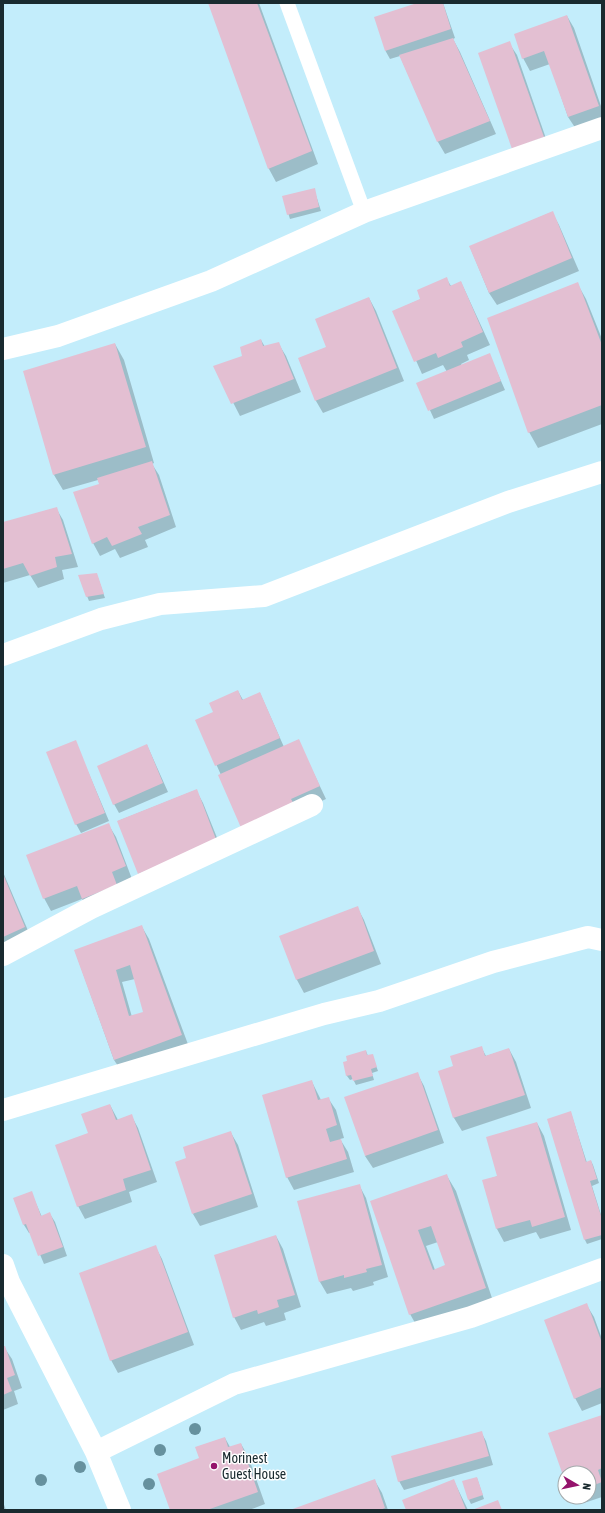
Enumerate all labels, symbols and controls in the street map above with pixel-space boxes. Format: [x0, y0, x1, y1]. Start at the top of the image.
place label: Morinest Guest House [222, 1450, 286, 1482]
marker: Morinest Guest House [209, 1461, 219, 1471]
north arrow [557, 1465, 597, 1505]
text: N [580, 1482, 593, 1491]

